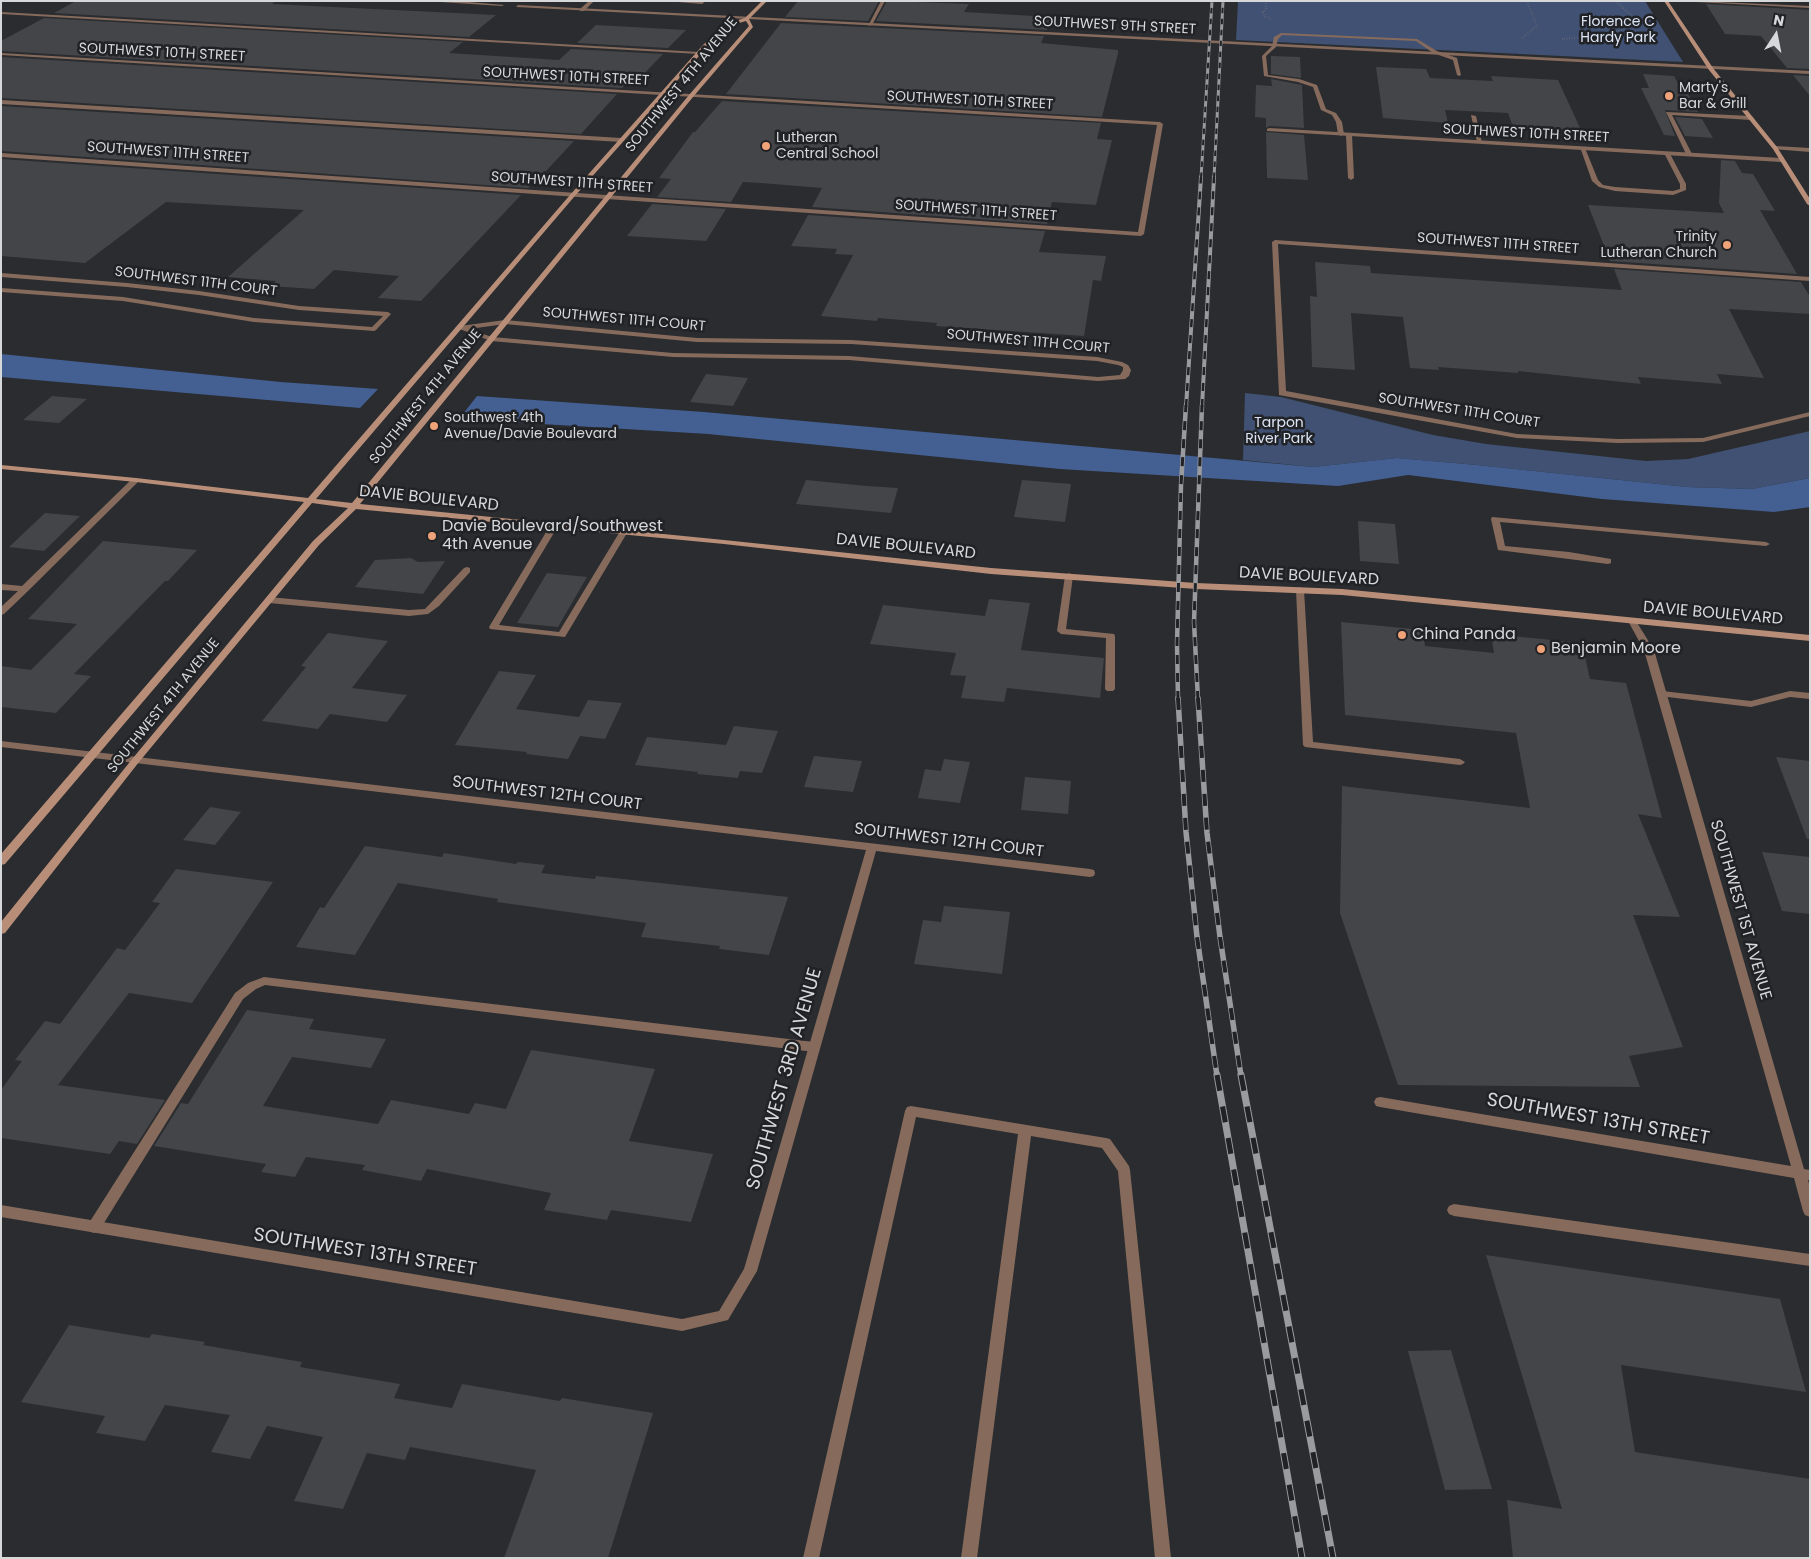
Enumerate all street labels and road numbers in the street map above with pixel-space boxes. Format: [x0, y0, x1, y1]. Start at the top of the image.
street label: SOUTHWEST 9TH STREET [1033, 13, 1197, 39]
street label: SOUTHWEST 4TH AVENUE [622, 14, 742, 156]
street label: SOUTHWEST 10TH STREET [78, 40, 246, 66]
street label: SOUTHWEST 10TH STREET [482, 64, 650, 90]
street label: SOUTHWEST 10TH STREET [886, 88, 1054, 114]
street label: SOUTHWEST 10TH STREET [1442, 121, 1610, 147]
street label: SOUTHWEST 11TH STREET [86, 139, 250, 167]
street label: SOUTHWEST 11TH STREET [490, 169, 654, 197]
street label: SOUTHWEST 11TH STREET [894, 197, 1058, 225]
street label: SOUTHWEST 11TH STREET [1416, 230, 1580, 258]
street label: SOUTHWEST 11TH COURT [114, 264, 278, 300]
street label: SOUTHWEST 11TH COURT [542, 305, 706, 335]
street label: SOUTHWEST 4TH AVENUE [366, 326, 486, 468]
street label: SOUTHWEST 11TH COURT [946, 327, 1110, 357]
street label: SOUTHWEST 11TH COURT [1377, 390, 1541, 432]
street label: DAVIE BOULEVARD [358, 482, 500, 516]
street label: DAVIE BOULEVARD [835, 530, 977, 564]
street label: DAVIE BOULEVARD [1238, 564, 1380, 590]
street label: DAVIE BOULEVARD [1642, 598, 1784, 630]
street label: SOUTHWEST 4TH AVENUE [104, 635, 224, 777]
street label: SOUTHWEST 12TH COURT [451, 773, 643, 815]
street label: SOUTHWEST 1ST AVENUE [1705, 818, 1775, 1002]
street label: SOUTHWEST 12TH COURT [853, 820, 1045, 862]
street label: SOUTHWEST 3RD AVENUE [742, 965, 828, 1193]
street label: SOUTHWEST 13TH STREET [1485, 1089, 1711, 1151]
street label: SOUTHWEST 13TH STREET [252, 1224, 478, 1282]

